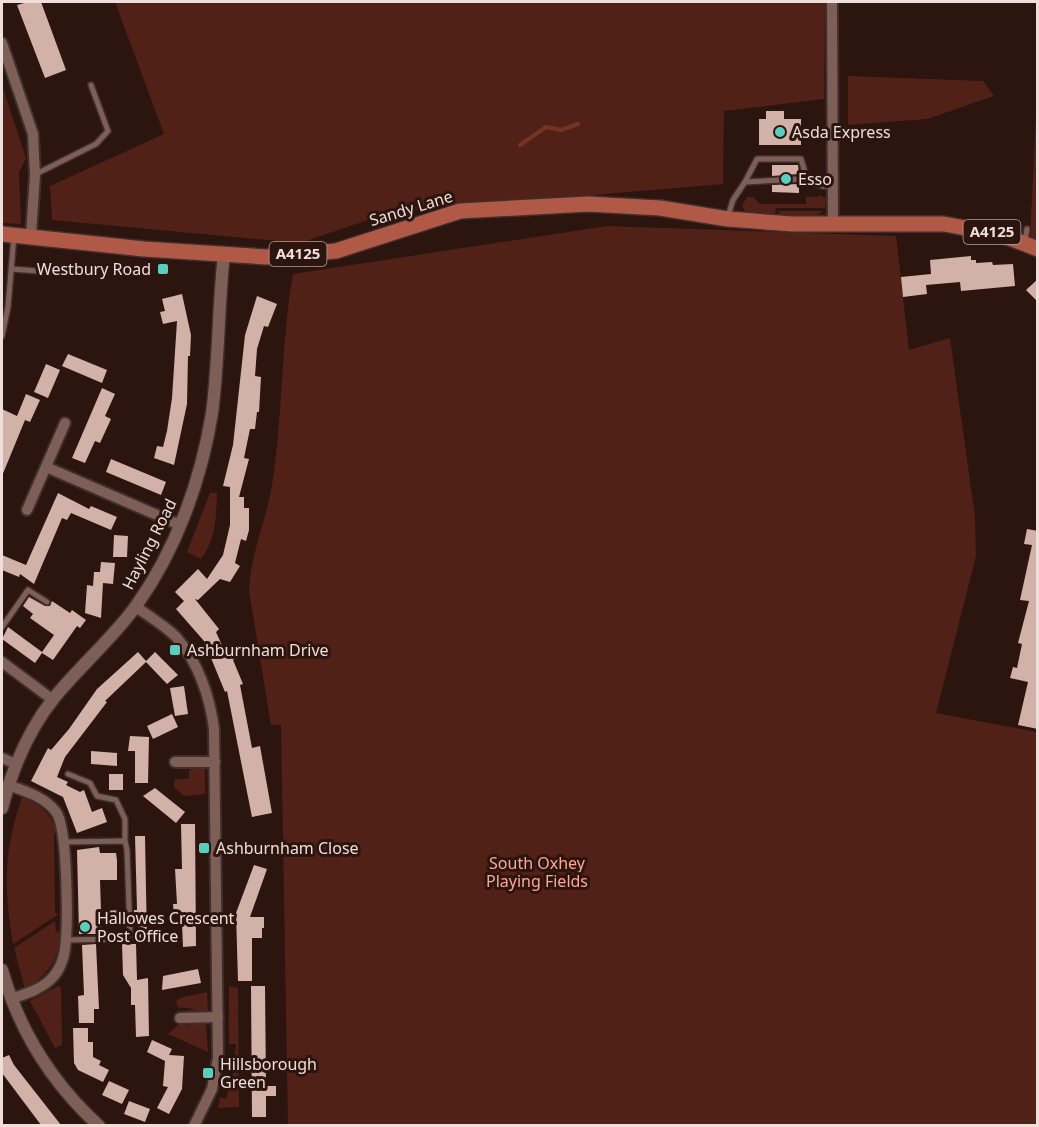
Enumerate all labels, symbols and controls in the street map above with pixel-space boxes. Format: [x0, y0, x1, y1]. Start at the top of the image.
place label: Asda Express [792, 121, 891, 143]
marker: Asda Express [773, 125, 787, 139]
place label: Esso [798, 168, 832, 190]
marker: Esso [779, 172, 793, 186]
street label: Sandy Lane [367, 185, 455, 231]
road number: A4125 [964, 220, 1020, 244]
road number: A4125 [270, 242, 326, 266]
place label: Westbury Road [37, 258, 151, 280]
marker: Westbury Road [156, 262, 170, 276]
street label: Hayling Road [117, 495, 181, 593]
place label: Ashburnham Drive [187, 639, 329, 661]
marker: Ashburnham Drive [168, 643, 182, 657]
place label: Ashburnham Close [216, 837, 359, 859]
marker: Ashburnham Close [197, 841, 211, 855]
park label: South Oxhey Playing Fields [486, 852, 588, 892]
place label: Hallowes Crescent Post Office [97, 907, 235, 947]
marker: Hallowes Crescent Post Office [78, 920, 92, 934]
place label: Hillsborough Green [220, 1053, 317, 1093]
marker: Hillsborough Green [201, 1066, 215, 1080]

